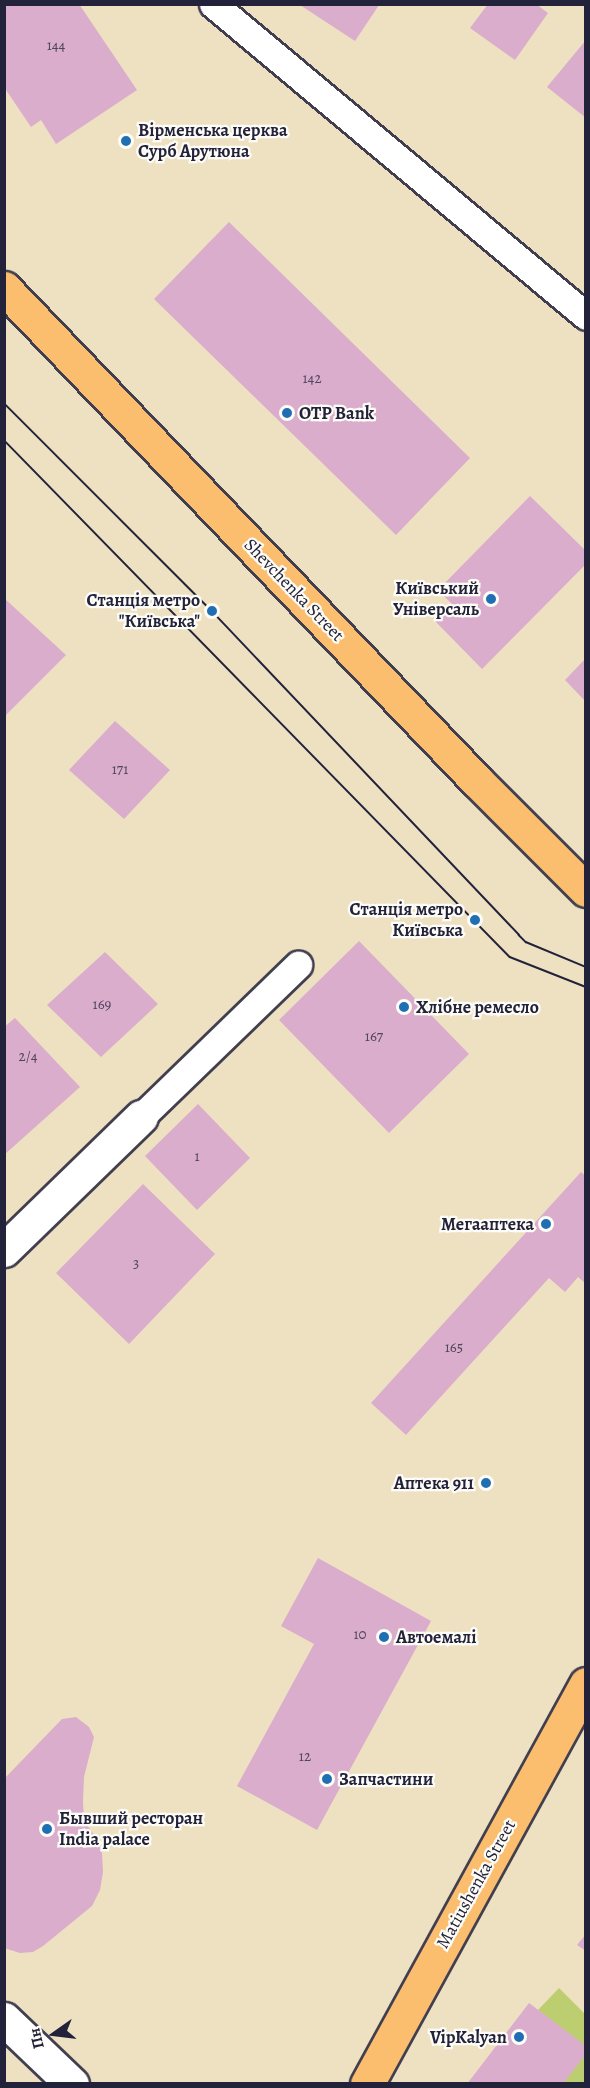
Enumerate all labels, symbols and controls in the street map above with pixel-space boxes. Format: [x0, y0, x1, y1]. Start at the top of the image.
house number: 144 [47, 37, 65, 55]
place label: Вірменська церква Сурб Арутюна [138, 120, 288, 162]
marker: Вірменська церква Сурб Арутюна [119, 134, 133, 148]
house number: 142 [302, 370, 322, 388]
place label: OTP Bank [299, 402, 374, 424]
marker: OTP Bank [280, 406, 294, 420]
street label: Shevchenka Street [239, 534, 349, 646]
place label: Київський Універсаль [393, 578, 479, 620]
place label: Станція метро "Київська" [86, 590, 200, 632]
marker: Київський Універсаль [484, 592, 498, 606]
marker: Станція метро "Київська" [205, 604, 219, 618]
house number: 171 [112, 761, 128, 779]
place label: Станція метро Київська [349, 899, 463, 942]
marker: Станція метро Київська [468, 913, 482, 927]
house number: 169 [93, 996, 111, 1014]
place label: Хлібне ремесло [416, 996, 539, 1018]
marker: Хлібне ремесло [397, 1000, 411, 1014]
house number: 167 [365, 1028, 383, 1046]
house number: 2/4 [19, 1048, 37, 1066]
house number: 1 [194, 1148, 200, 1166]
place label: Мегааптека [441, 1213, 534, 1235]
marker: Мегааптека [539, 1217, 553, 1231]
house number: 3 [133, 1255, 139, 1273]
house number: 165 [445, 1339, 463, 1357]
place label: Аптека 911 [394, 1472, 474, 1494]
marker: Аптека 911 [479, 1476, 493, 1490]
house number: 10 [353, 1626, 367, 1644]
place label: Автоемалі [396, 1626, 477, 1648]
marker: Автоемалі [377, 1630, 391, 1644]
house number: 12 [299, 1748, 311, 1766]
place label: Запчастини [339, 1768, 433, 1790]
marker: Запчастини [320, 1772, 334, 1786]
place label: Бывший ресторан India palace [59, 1808, 203, 1850]
street label: Matiushenka Street [432, 1816, 520, 1952]
marker: Бывший ресторан India palace [40, 1822, 54, 1836]
north arrow [24, 2004, 84, 2064]
text: Пн [23, 2026, 50, 2051]
place label: VipKalyan [430, 2026, 507, 2048]
marker: VipKalyan [512, 2030, 526, 2044]

